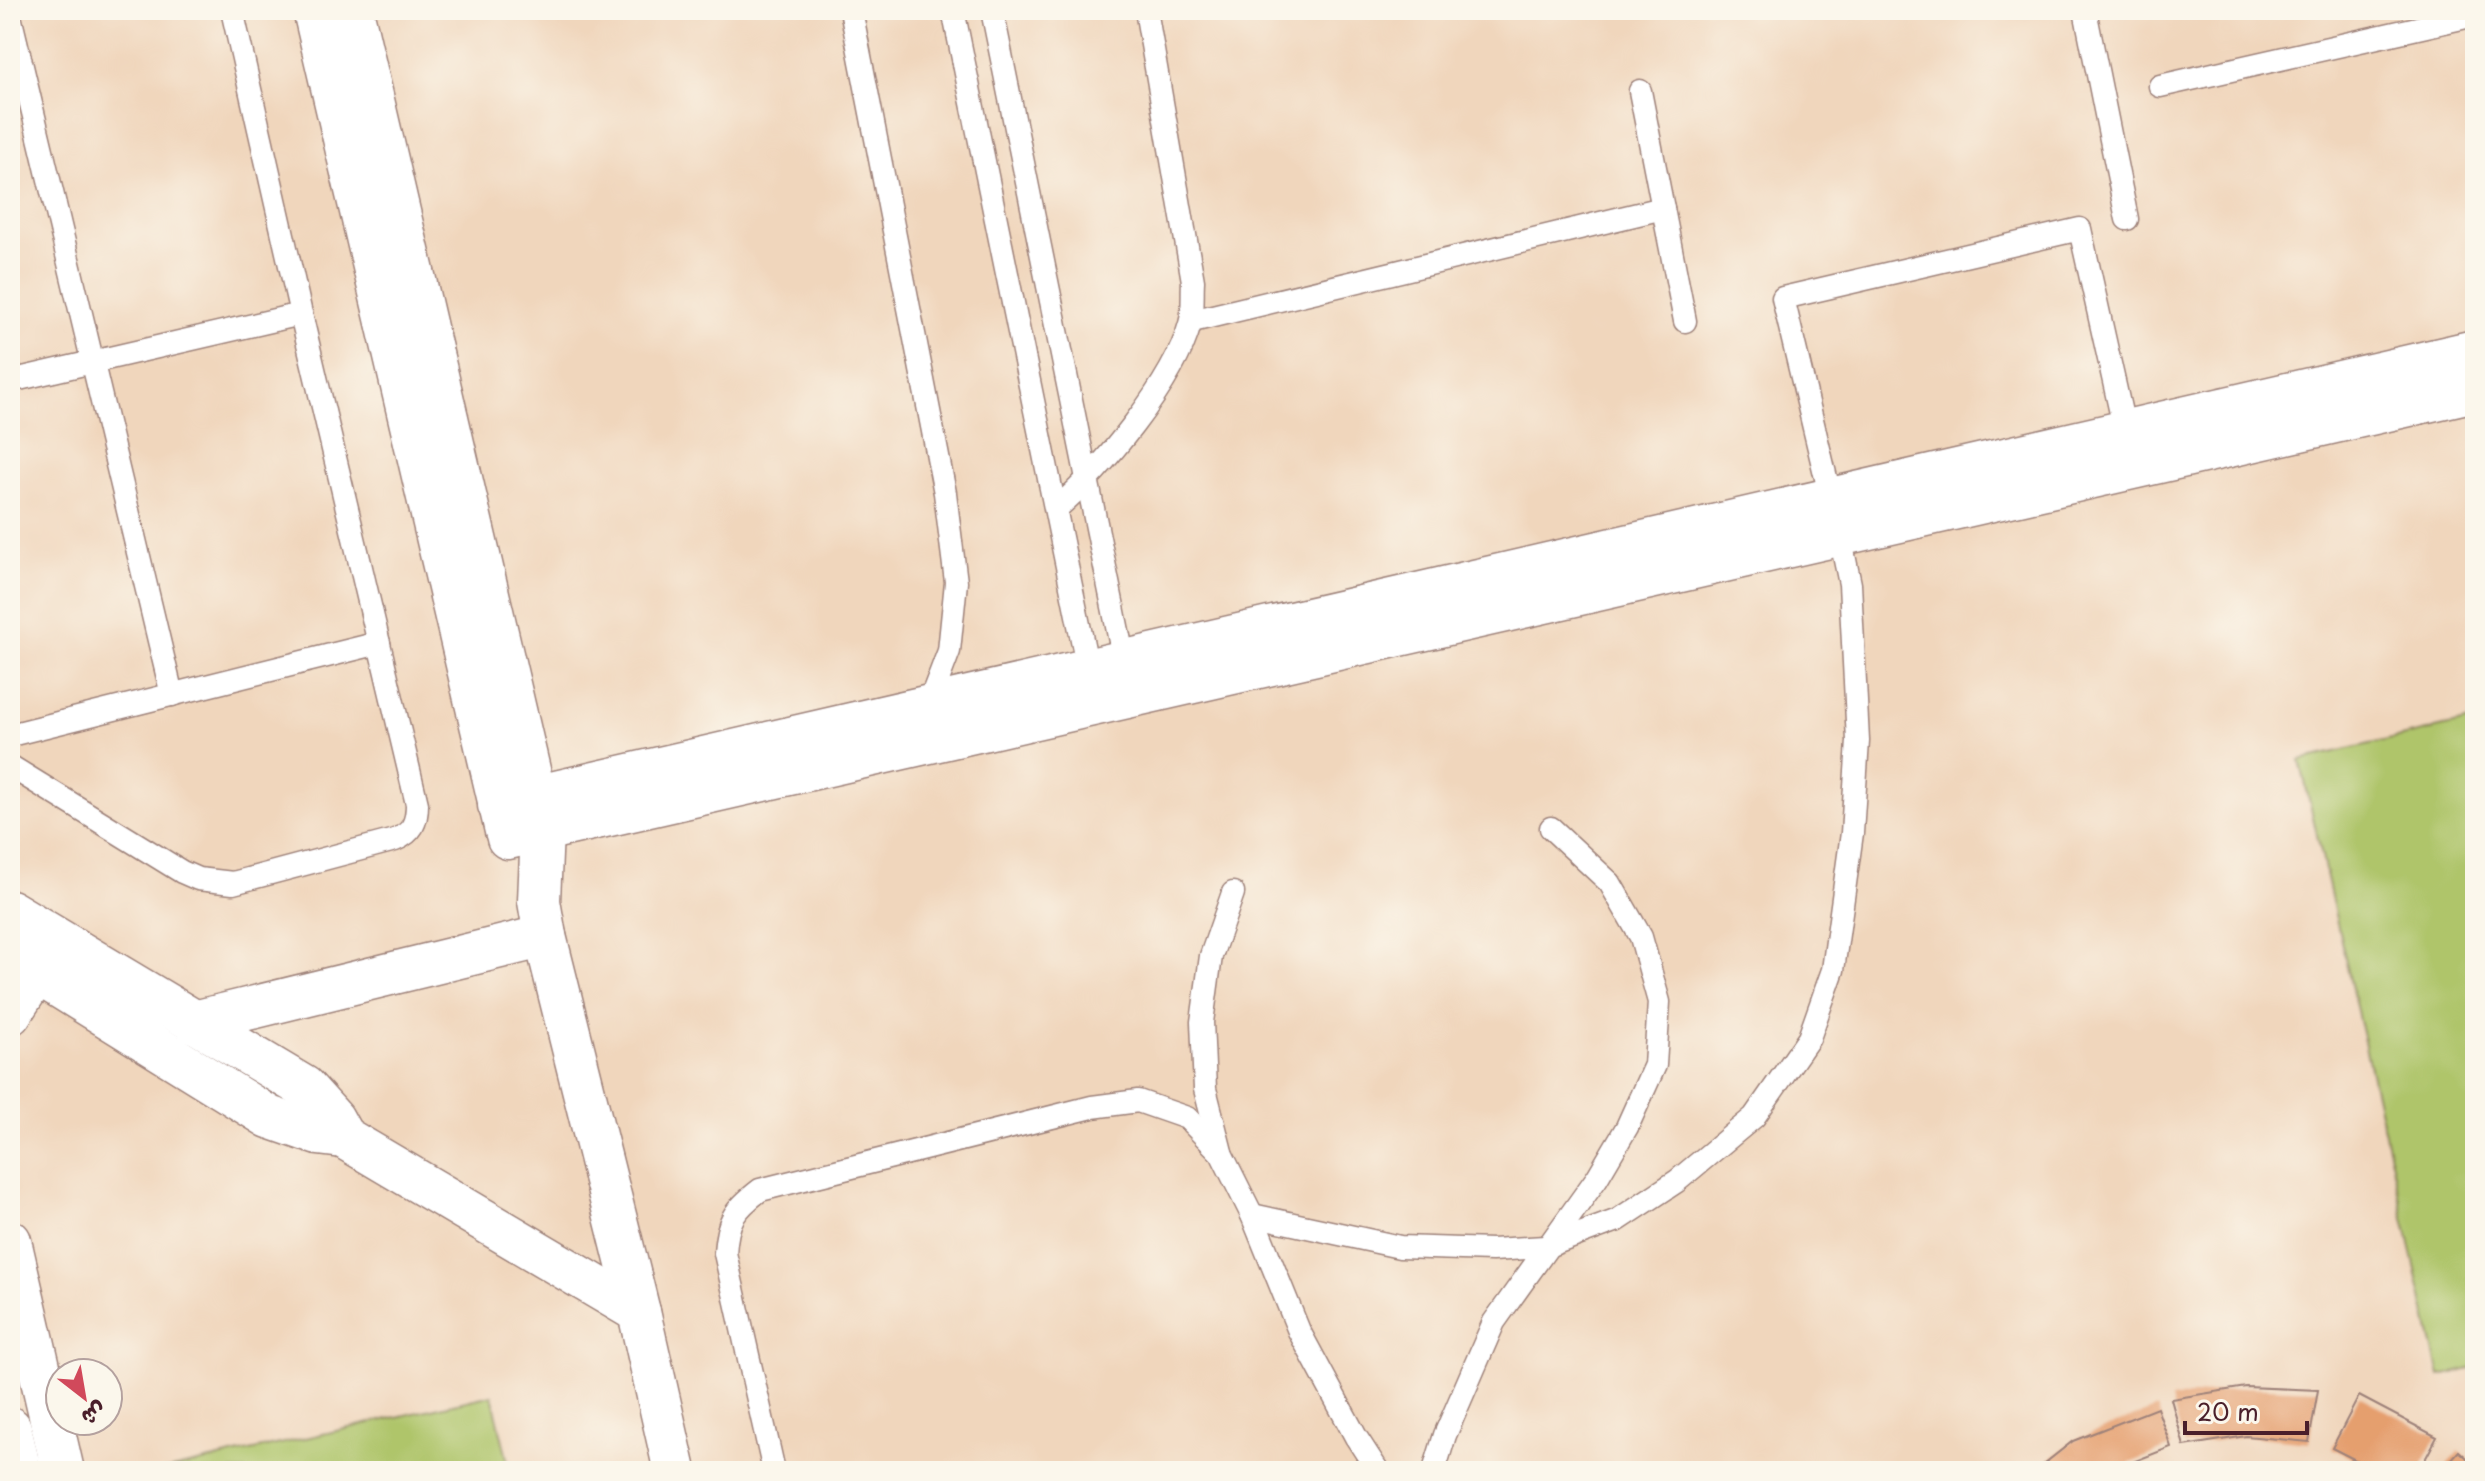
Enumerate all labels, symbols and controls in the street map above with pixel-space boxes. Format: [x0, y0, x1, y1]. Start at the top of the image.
north arrow [44, 1357, 124, 1437]
scale bar [2185, 1385, 2307, 1435]
text: 20 m [2197, 1393, 2259, 1429]
text: ش [76, 1395, 114, 1436]

